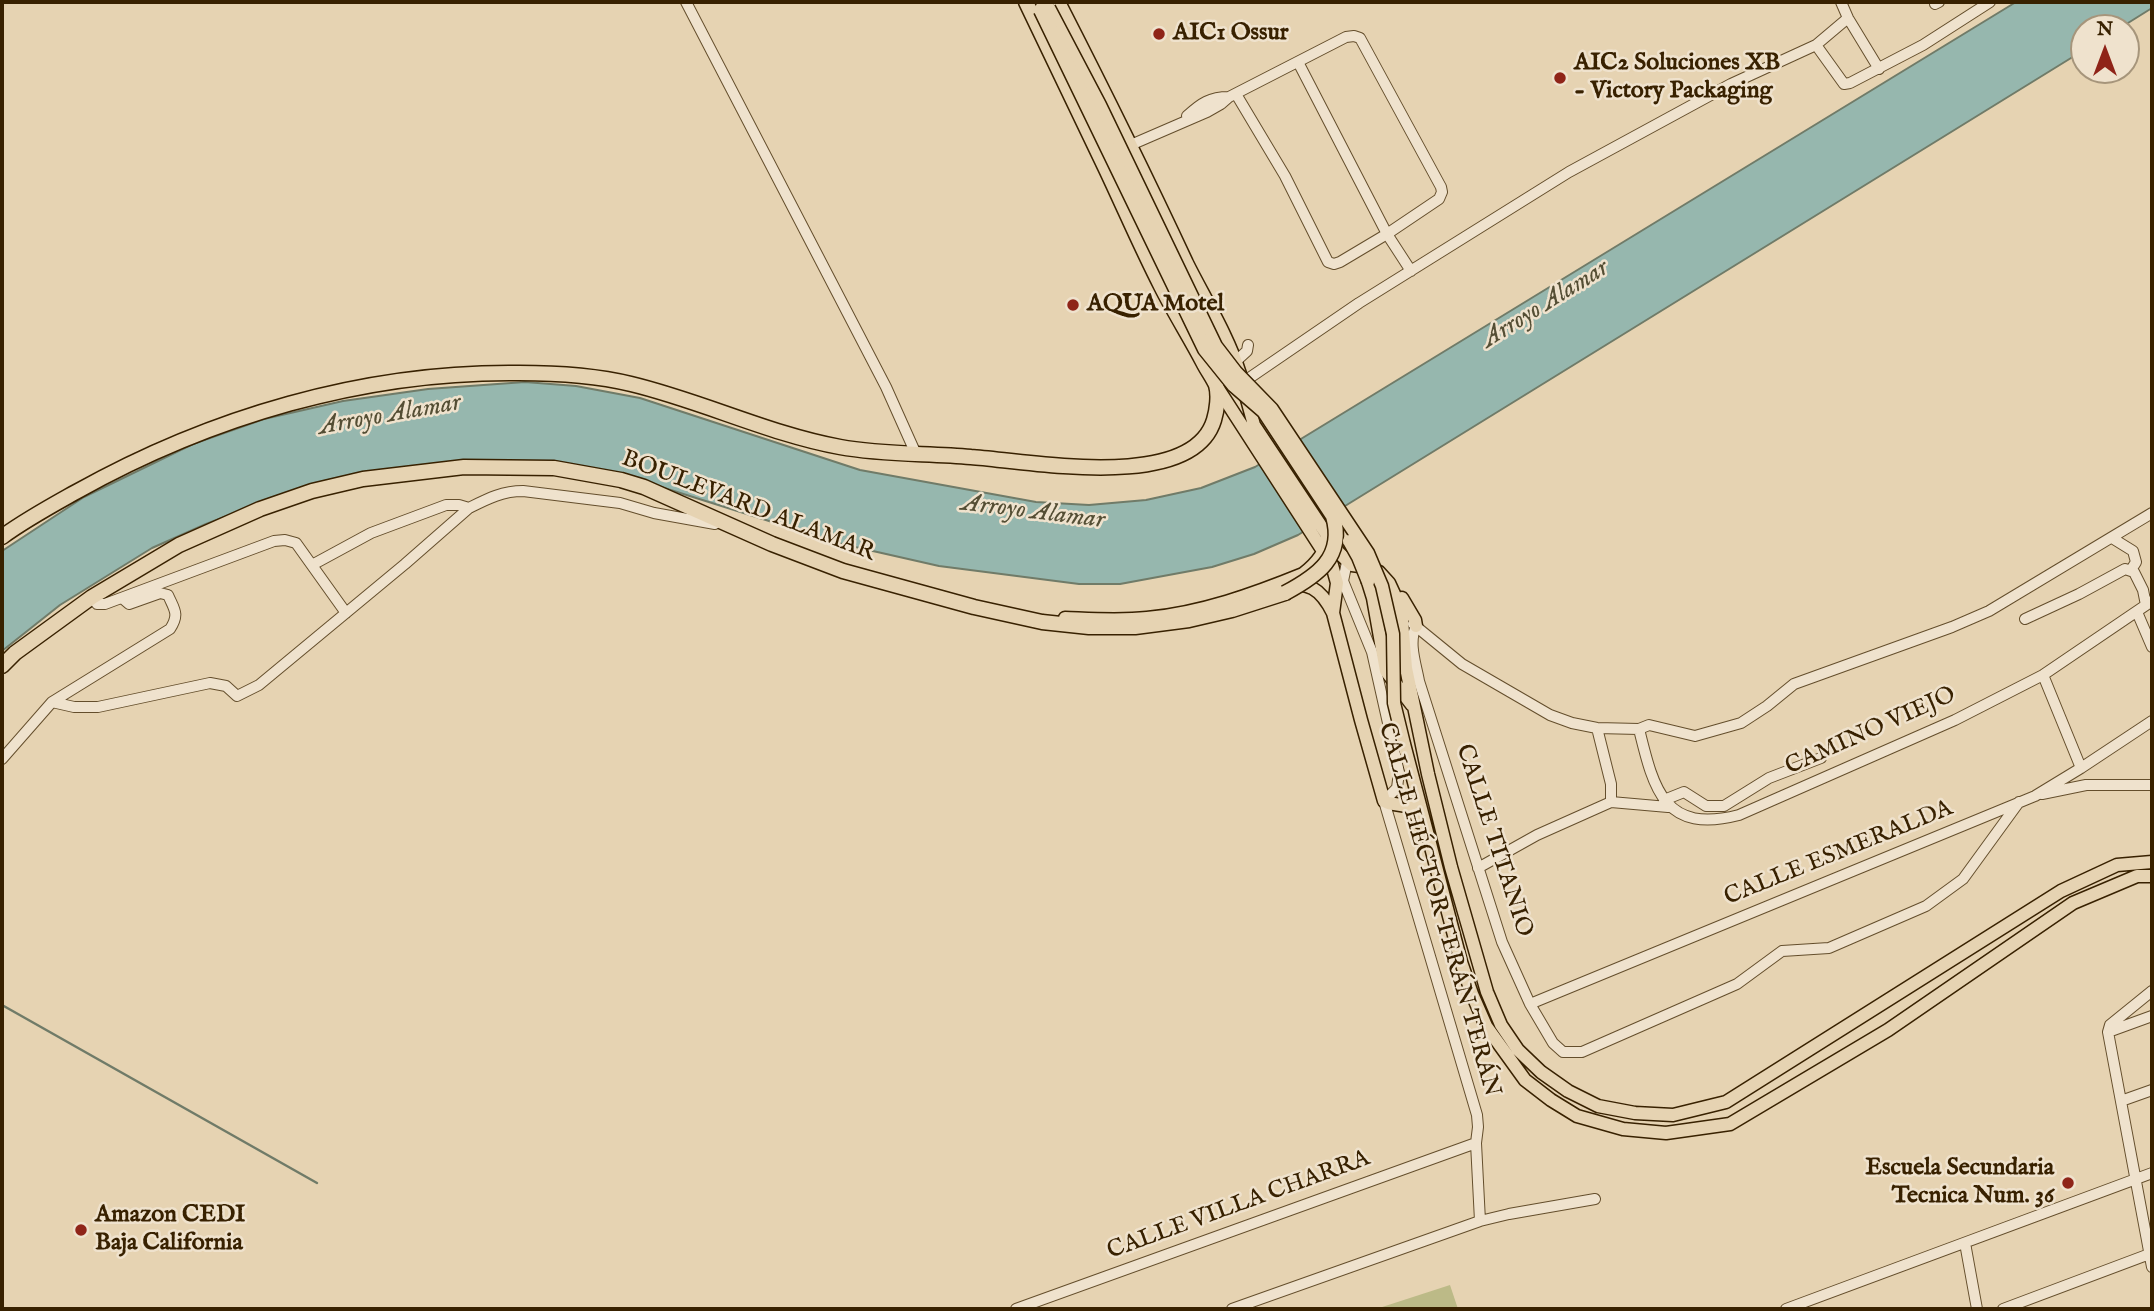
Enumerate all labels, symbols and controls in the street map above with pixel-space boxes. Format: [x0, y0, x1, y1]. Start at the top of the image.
north arrow [2070, 14, 2140, 84]
text: N [2097, 18, 2113, 42]
place label: AIC1 Ossur [1173, 20, 1289, 48]
marker: AIC1 Ossur [1151, 26, 1167, 42]
place label: AIC2 Soluciones XB - Victory Packaging [1574, 50, 1780, 106]
marker: AIC2 Soluciones XB - Victory Packaging [1552, 70, 1568, 86]
water label: Arroyo Alamar [1477, 254, 1615, 356]
place label: AQUA Motel [1087, 291, 1224, 319]
marker: AQUA Motel [1065, 297, 1081, 313]
water label: Arroyo Alamar [317, 388, 463, 444]
street label: BOULEVARD ALAMAR [617, 445, 879, 569]
water label: Arroyo Alamar [960, 489, 1106, 537]
street label: CAMINO VIEJO [1781, 682, 1961, 782]
street label: CALLE HÉCTOR TERÁN TERÁN [1371, 720, 1505, 1100]
street label: CALLE TITANIO [1448, 741, 1538, 941]
street label: CALLE ESMERALDA [1721, 795, 1957, 913]
street label: CALLE VILLA CHARRA [1104, 1145, 1374, 1267]
place label: Escuela Secundaria Tecnica Num. 36 [1865, 1155, 2054, 1211]
marker: Escuela Secundaria Tecnica Num. 36 [2060, 1175, 2076, 1191]
place label: Amazon CEDI Baja California [95, 1202, 245, 1258]
marker: Amazon CEDI Baja California [73, 1222, 89, 1238]

